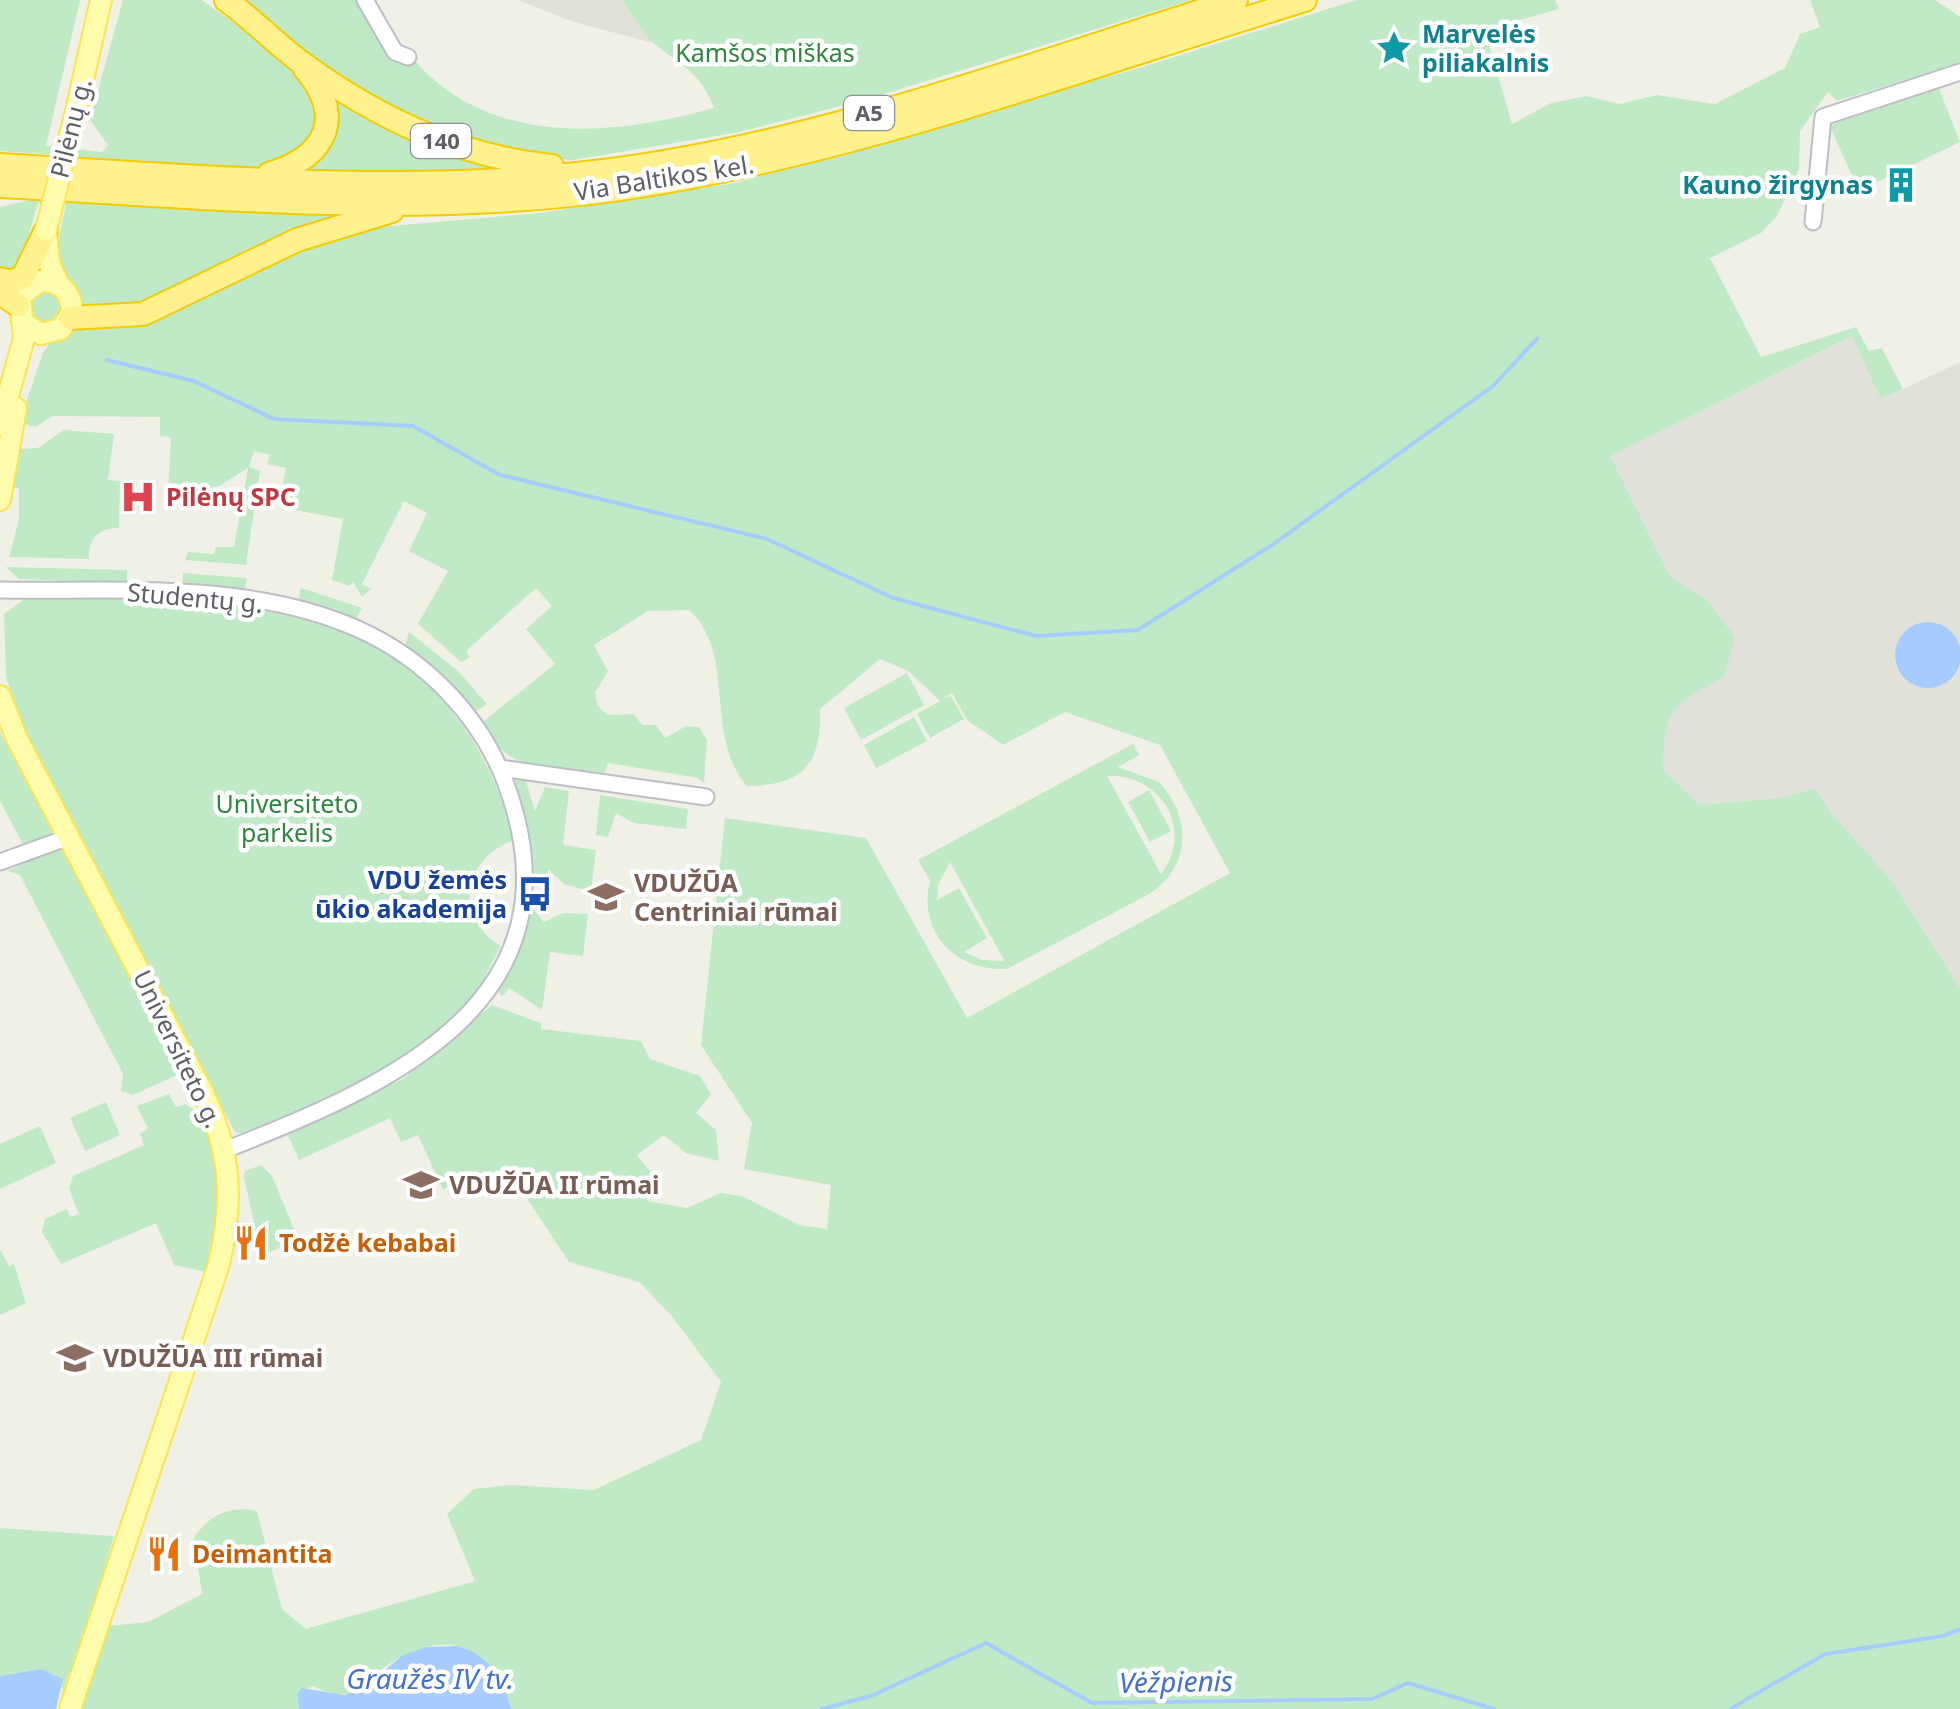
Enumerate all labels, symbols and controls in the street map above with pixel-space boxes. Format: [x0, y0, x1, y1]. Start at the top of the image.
place label: Marvelės piliakalnis [1422, 16, 1549, 79]
place icon: Marvelės piliakalnis [1375, 29, 1413, 67]
park label: Kamšos miškas [675, 35, 855, 69]
street label: Pilėnų g. [41, 74, 99, 181]
road number: A5 [844, 96, 894, 130]
road number: 140 [411, 124, 471, 158]
street label: Via Baltikos kel. [571, 146, 756, 208]
building icon: Kauno žirgynas [1882, 166, 1920, 204]
place label: Kauno žirgynas [1682, 167, 1873, 201]
hospital icon: Pilėnų SPC [119, 478, 157, 516]
place label: Pilėnų SPC [166, 479, 296, 513]
street label: Studentų g. [126, 574, 264, 620]
park label: Universiteto parkelis [215, 786, 359, 849]
place label: VDU žemės ūkio akademija [315, 862, 507, 925]
place label: VDUŽŪA Centriniai rūmai [634, 865, 838, 928]
bus stop icon: VDU žemės ūkio akademija [516, 875, 554, 913]
school or university icon: VDUŽŪA Centriniai rūmai [587, 878, 625, 916]
street label: Universiteto g. [126, 964, 232, 1133]
school or university icon: VDUŽŪA II rūmai [402, 1166, 440, 1204]
place label: VDUŽŪA II rūmai [449, 1167, 660, 1201]
restaurant icon: Todžė kebabai [232, 1224, 270, 1262]
place label: Todžė kebabai [279, 1225, 456, 1259]
school or university icon: VDUŽŪA III rūmai [56, 1339, 94, 1377]
place label: VDUŽŪA III rūmai [103, 1340, 323, 1374]
restaurant icon: Deimantita [145, 1535, 183, 1573]
place label: Deimantita [192, 1536, 332, 1570]
water label: Graužės IV tv. [346, 1659, 514, 1697]
water label: Vėžpienis [1119, 1661, 1233, 1701]

